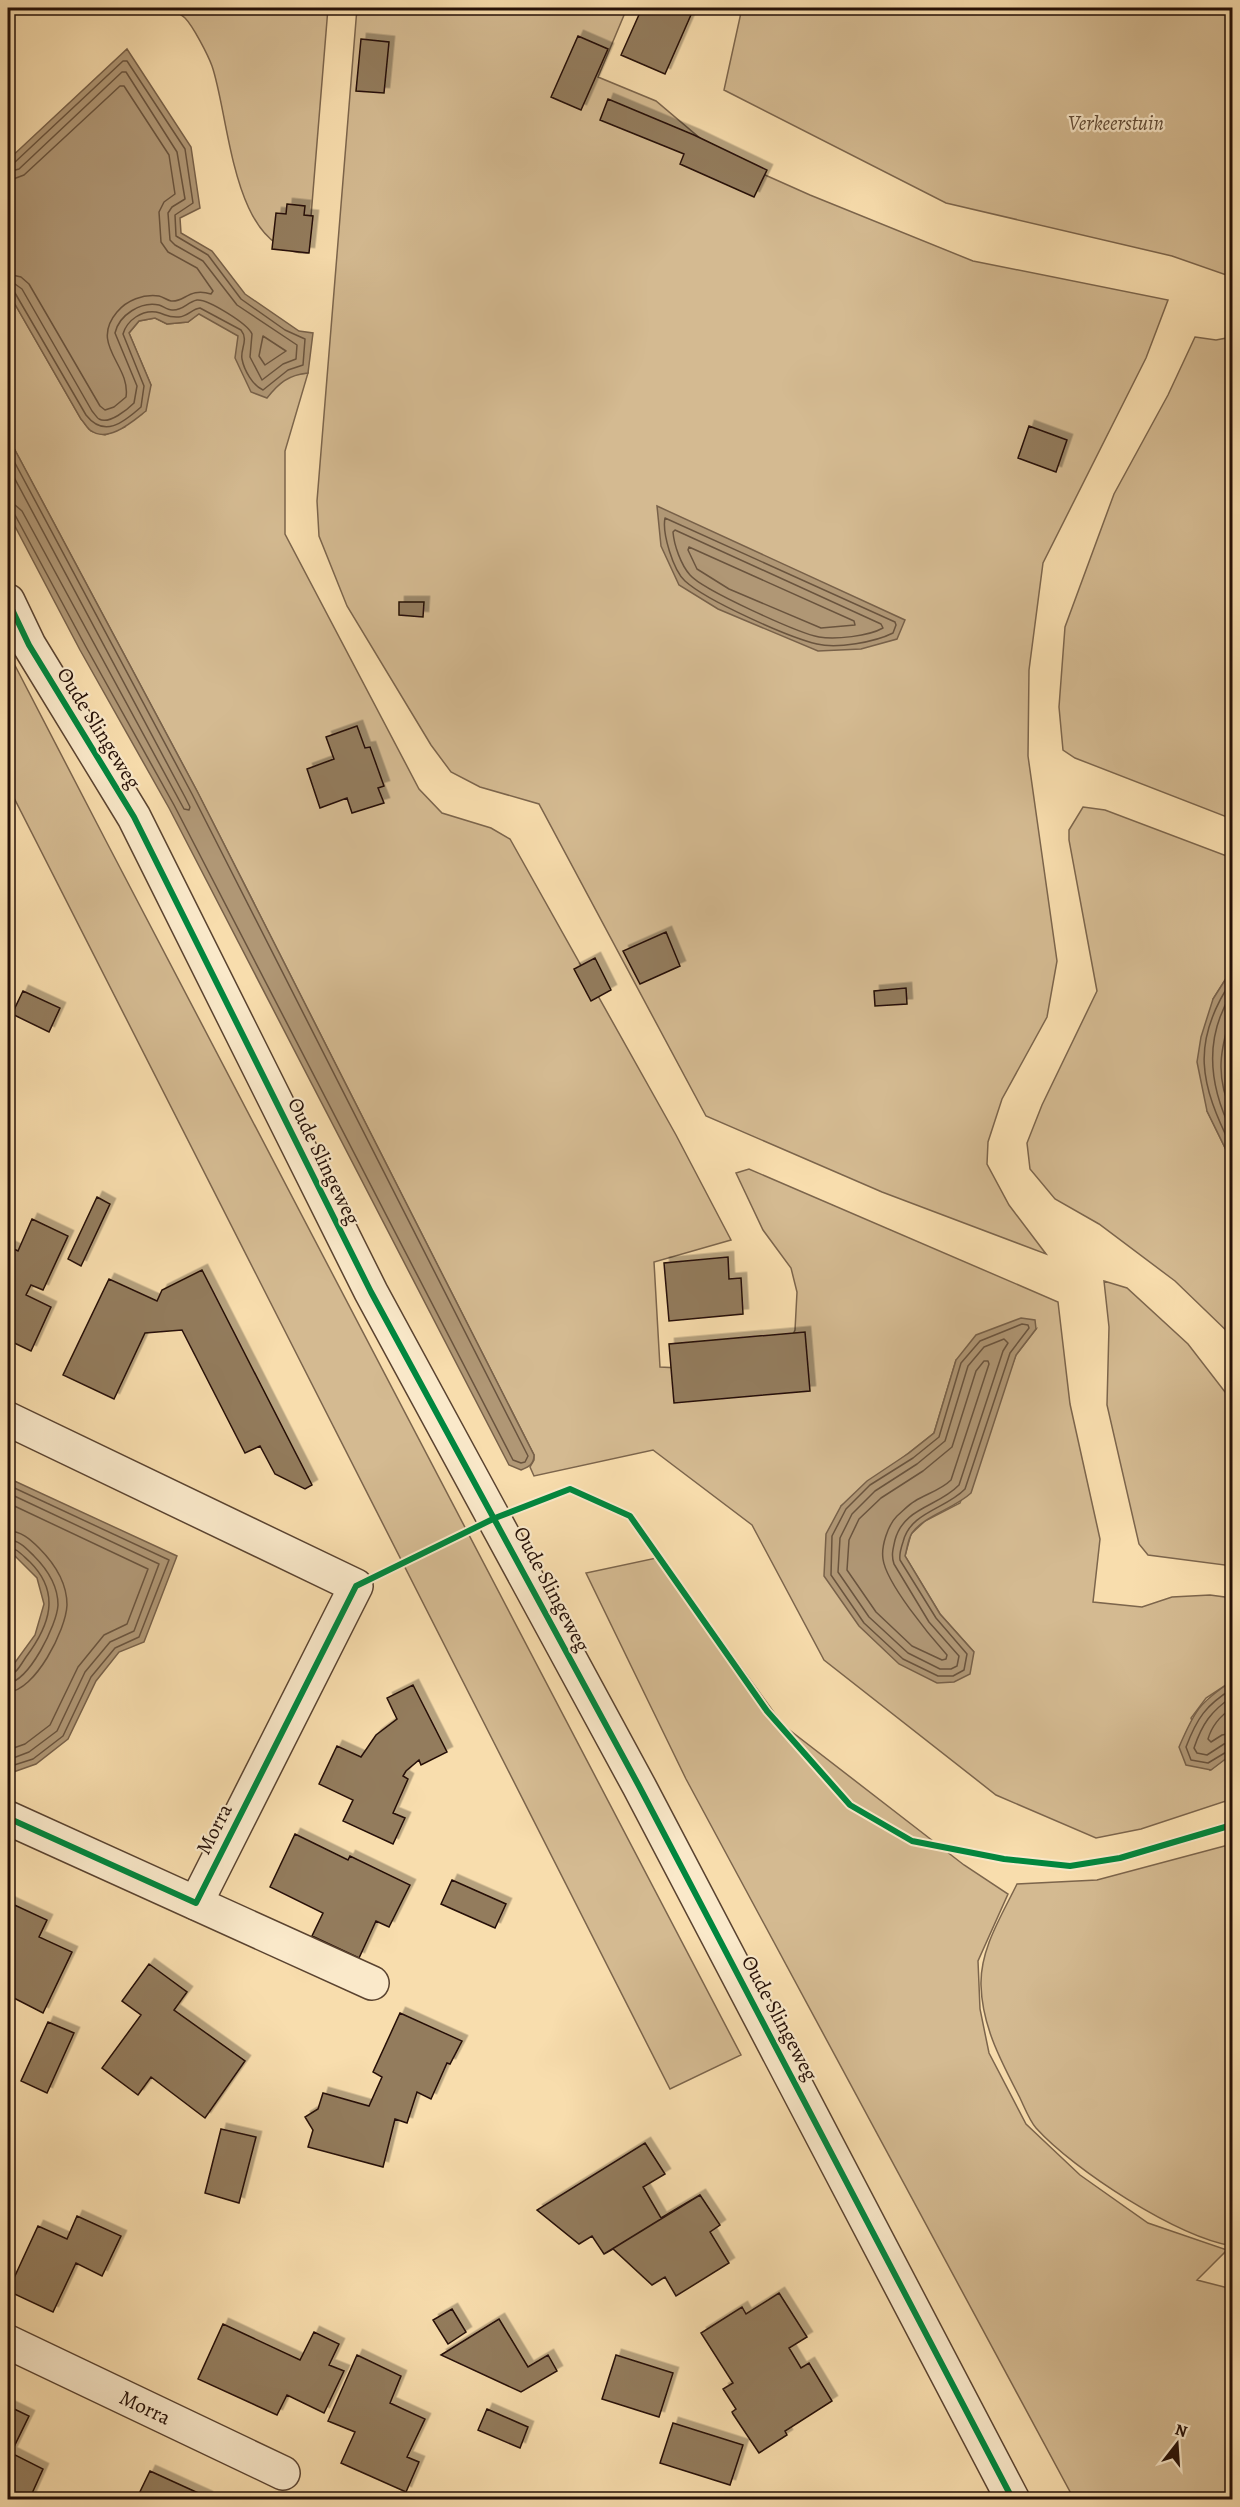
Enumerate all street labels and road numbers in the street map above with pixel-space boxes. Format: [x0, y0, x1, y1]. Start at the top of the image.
street label: Oude Slingeweg [50, 662, 148, 794]
street label: Oude Slingeweg [281, 1093, 367, 1230]
street label: Oude Slingeweg [507, 1521, 597, 1657]
street label: Morra [189, 1799, 239, 1859]
street label: Oude Slingeweg [735, 1950, 825, 2086]
street label: Morra [115, 2383, 176, 2432]

